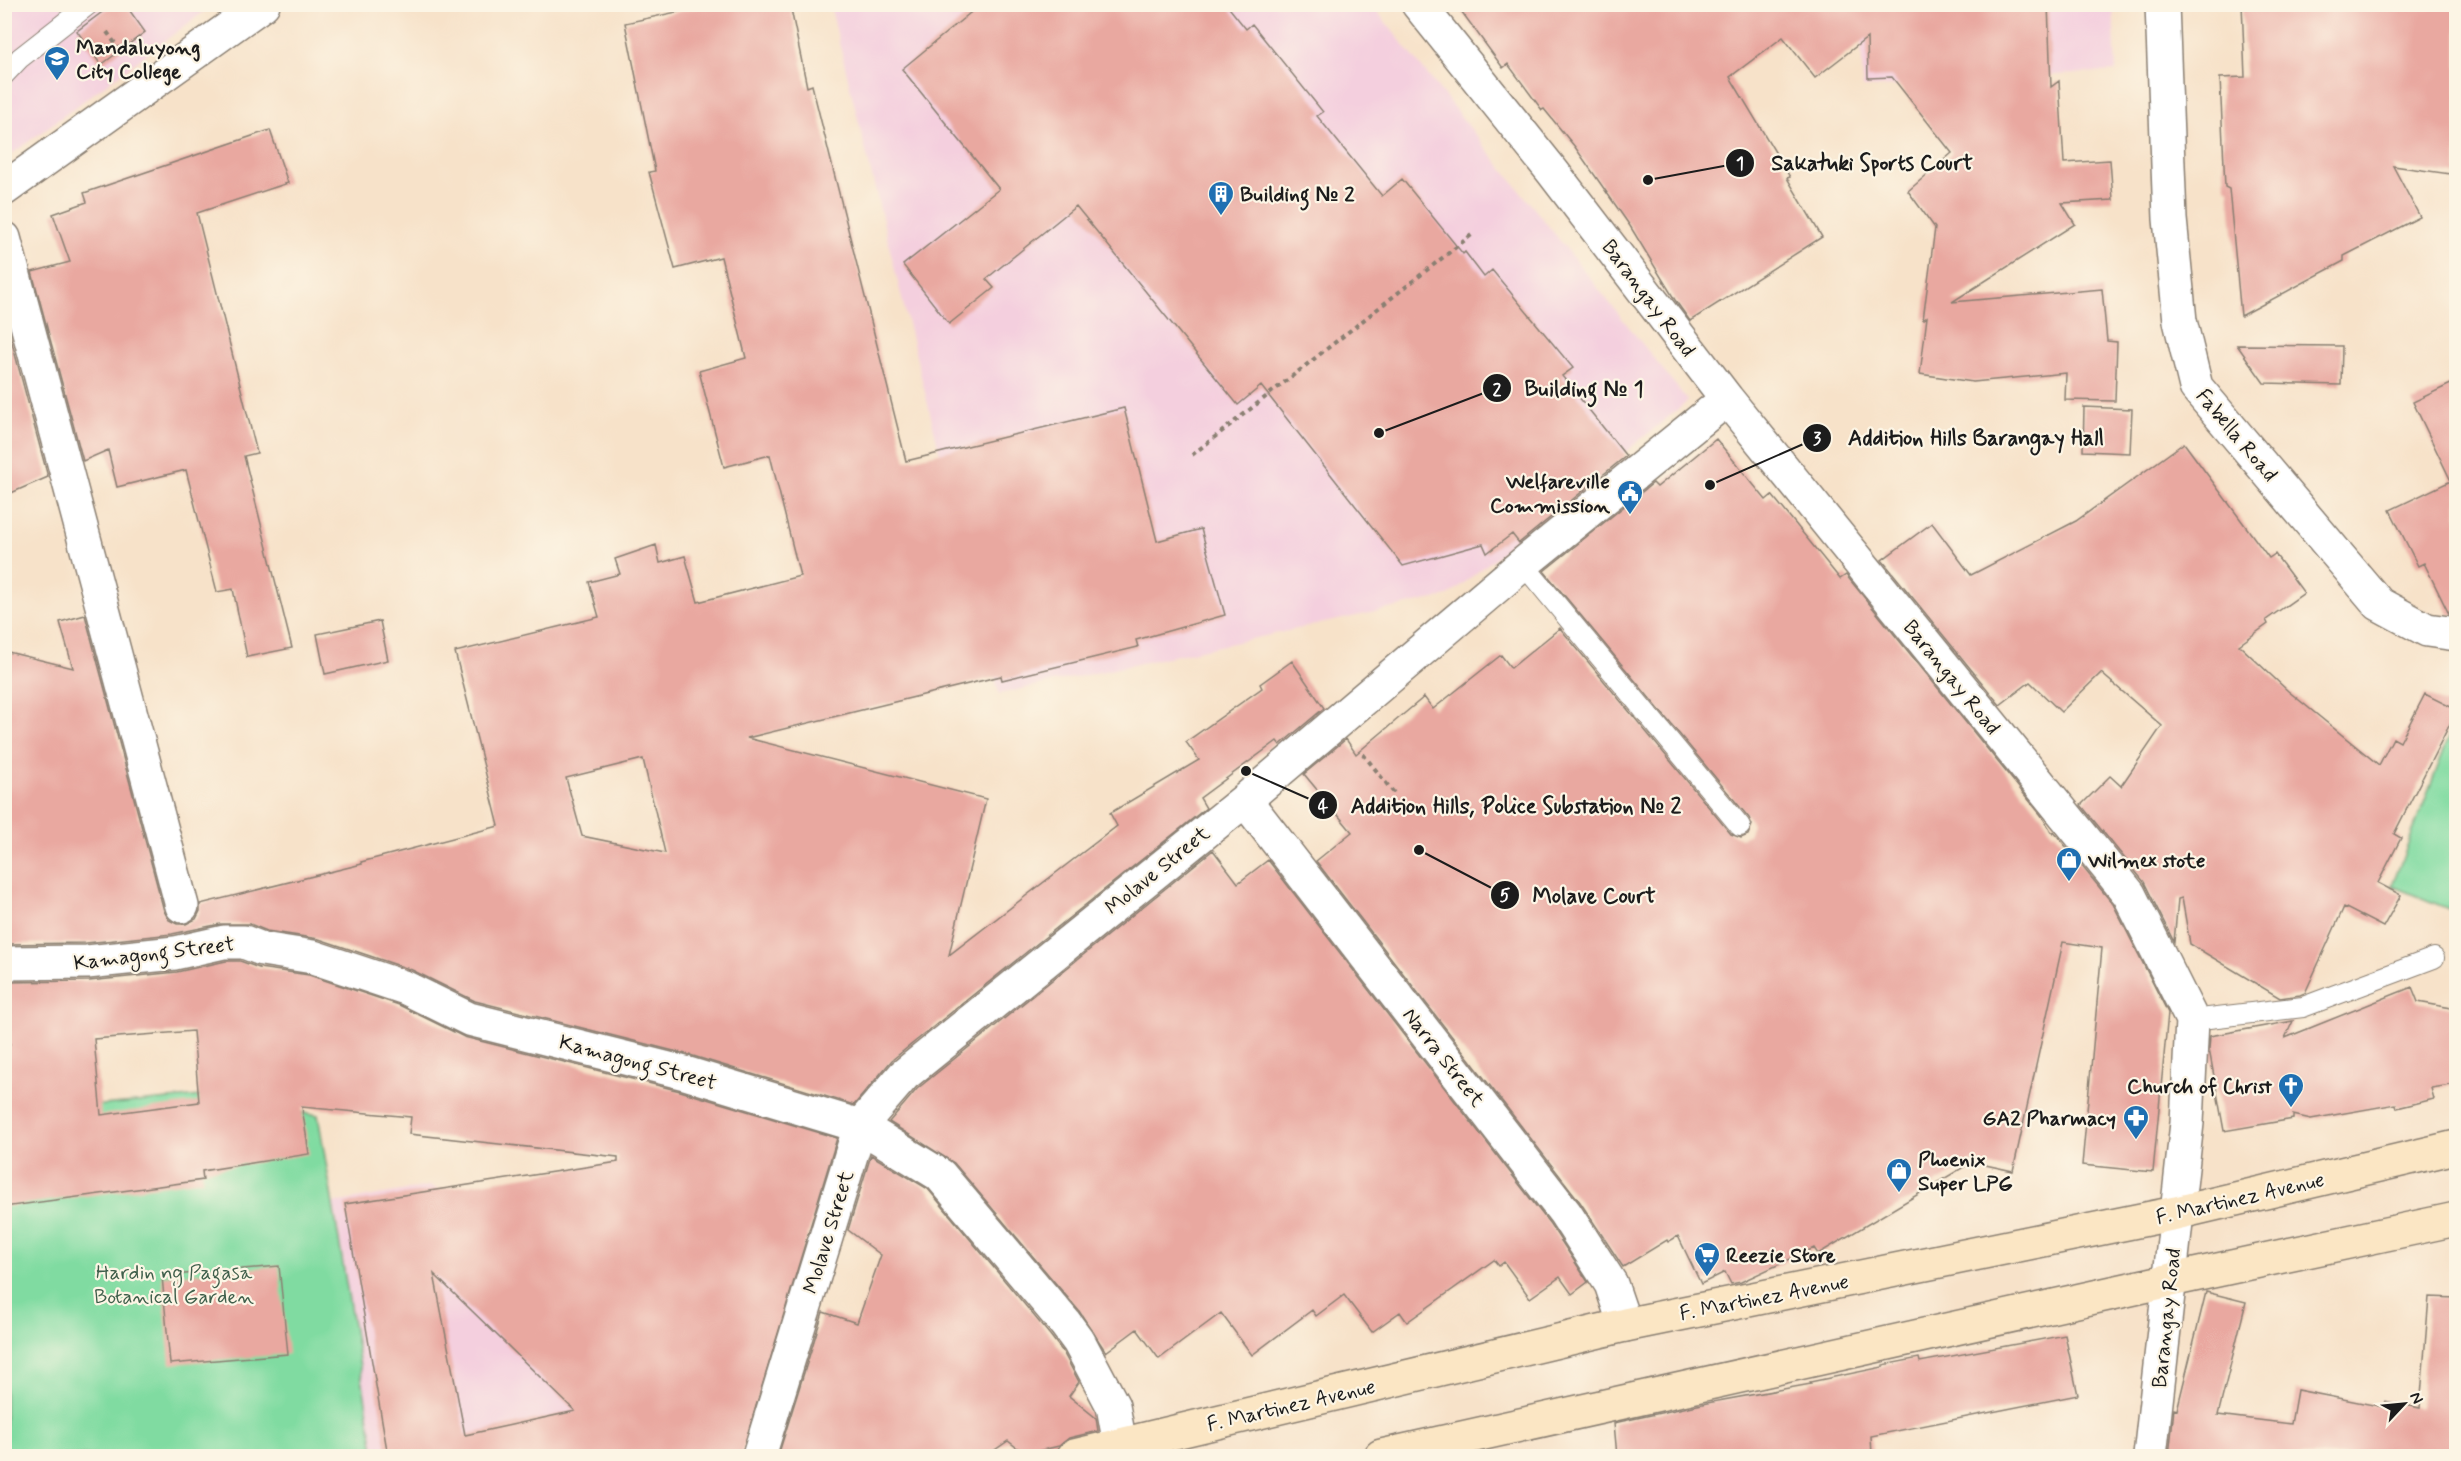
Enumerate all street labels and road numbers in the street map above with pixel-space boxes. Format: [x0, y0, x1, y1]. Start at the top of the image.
street label: Barangay Road [1595, 234, 1702, 363]
street label: Fabella Road [2189, 383, 2283, 488]
street label: Barangay Road [1896, 614, 2006, 741]
street label: Molave Street [1099, 819, 1216, 922]
street label: Kamagong Street [72, 930, 237, 980]
street label: Narra Street [1396, 1002, 1491, 1114]
street label: Kamagong Street [555, 1028, 720, 1099]
street label: F. Martinez Avenue [2153, 1166, 2327, 1232]
street label: Molave Street [797, 1167, 861, 1297]
street label: Barangay Road [2146, 1247, 2188, 1389]
street label: F. Martinez Avenue [1677, 1268, 1851, 1328]
street label: F. Martinez Avenue [1204, 1373, 1378, 1439]

